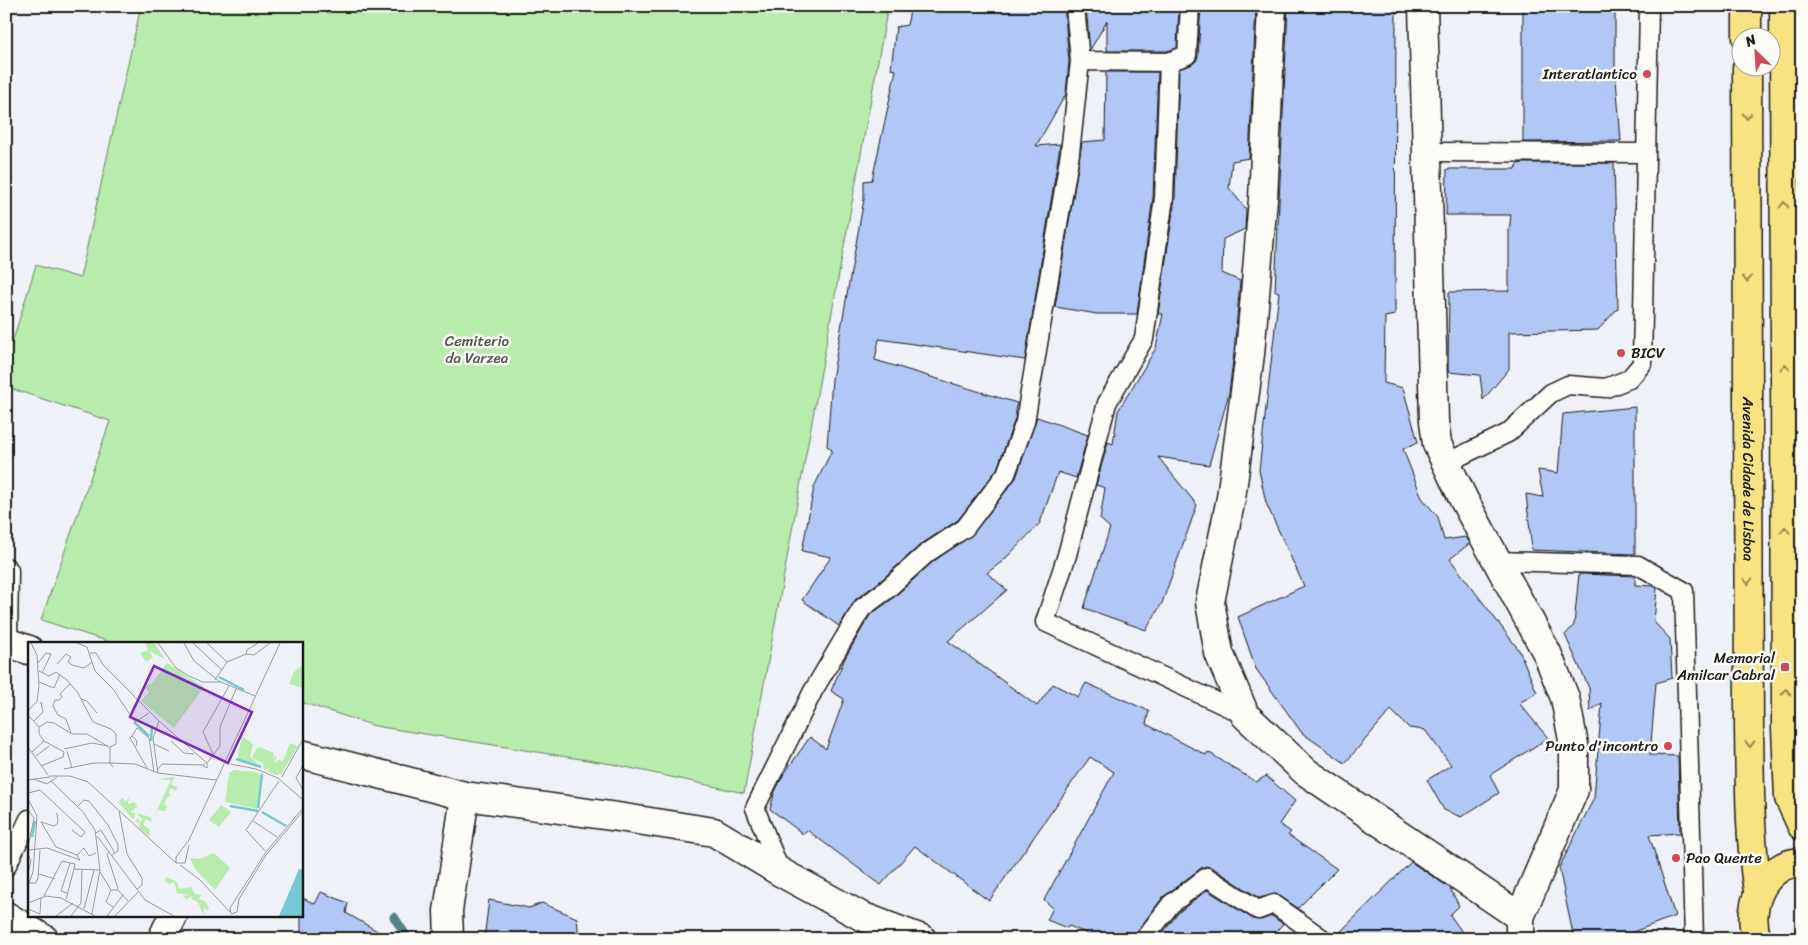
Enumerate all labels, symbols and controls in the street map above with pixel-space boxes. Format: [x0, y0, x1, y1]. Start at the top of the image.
text: N [1740, 27, 1761, 54]
north arrow [1730, 28, 1780, 78]
place label: Interatlantico [1542, 61, 1637, 87]
marker: Interatlantico [1641, 68, 1653, 80]
one-way arrow [1742, 112, 1752, 120]
one-way arrow [1779, 200, 1789, 208]
one-way arrow [1742, 275, 1752, 283]
park label: Cemiterio da Varzea [445, 328, 510, 371]
place label: BICV [1631, 340, 1666, 366]
marker: BICV [1615, 347, 1627, 359]
one-way arrow [1780, 363, 1790, 370]
street label: Avenida Cidade de Lisboa [1735, 396, 1761, 562]
one-way arrow [1780, 525, 1790, 533]
one-way arrow [1743, 578, 1753, 585]
inset map [28, 642, 302, 918]
place label: Memorial Amilcar Cabral [1676, 645, 1776, 688]
marker: Memorial Amilcar Cabral [1779, 661, 1791, 673]
one-way arrow [1781, 688, 1791, 696]
place label: Punto d'incontro [1545, 733, 1658, 759]
marker: Punto d'incontro [1662, 740, 1674, 752]
one-way arrow [1744, 740, 1755, 748]
place label: Pao Quente [1686, 845, 1762, 871]
marker: Pao Quente [1670, 852, 1682, 864]

